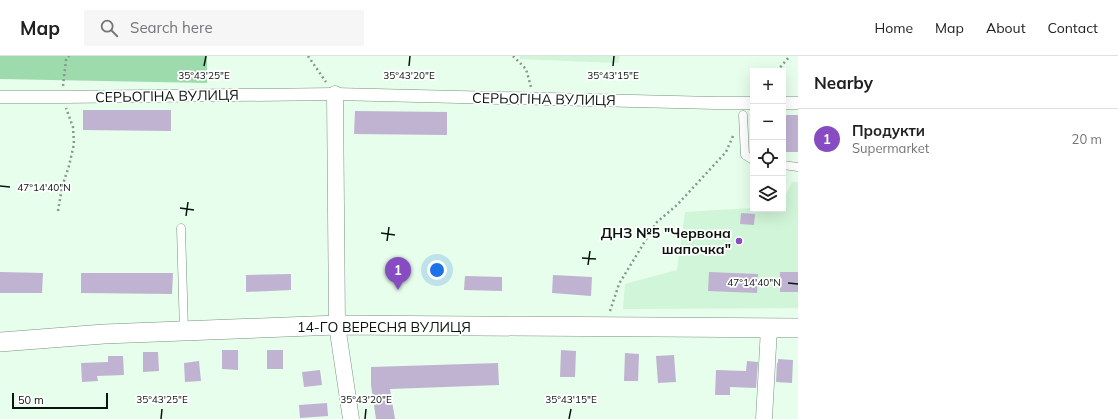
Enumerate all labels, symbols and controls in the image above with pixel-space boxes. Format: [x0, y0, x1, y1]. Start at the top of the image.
search box [84, 10, 364, 46]
text: Map [20, 16, 60, 40]
icon: search [98, 17, 120, 39]
text: Search here [130, 18, 213, 37]
text: Home [874, 19, 913, 37]
text: Map [935, 19, 964, 37]
text: About [986, 19, 1026, 37]
text: Contact [1048, 19, 1098, 37]
map controls [750, 68, 786, 212]
button: + [750, 68, 786, 104]
text: 35°43'25"E [178, 69, 230, 82]
text: 35°43'20"E [383, 69, 435, 82]
text: 35°43'15"E [587, 69, 639, 82]
text: Nearby [814, 72, 873, 93]
street label: СЕРЬОГІНА ВУЛИЦЯ [95, 86, 239, 106]
street label: СЕРЬОГІНА ВУЛИЦЯ [472, 89, 616, 109]
button: − [750, 104, 786, 140]
text: Продукти [852, 121, 925, 140]
text: 1 [823, 131, 831, 147]
text: 20 m [1072, 131, 1102, 147]
button: locate [750, 140, 786, 176]
text: Supermarket [852, 140, 929, 156]
button: layers [750, 176, 786, 212]
text: 47°14'40"N [17, 181, 71, 194]
place label: ДНЗ №5 "Червона шапочка" [601, 224, 731, 258]
marker: ДНЗ №5 "Червона шапочка" [734, 236, 744, 246]
pin: 1 [385, 257, 411, 290]
your location [427, 260, 447, 280]
text: 47°14'40"N [727, 276, 781, 289]
street label: 14-ГО ВЕРЕСНЯ ВУЛИЦЯ [297, 318, 471, 336]
scale bar [12, 391, 108, 410]
text: 50 m [18, 393, 44, 407]
text: 35°43'25"E [136, 393, 188, 406]
text: 35°43'20"E [340, 393, 392, 406]
text: 35°43'15"E [545, 393, 597, 406]

